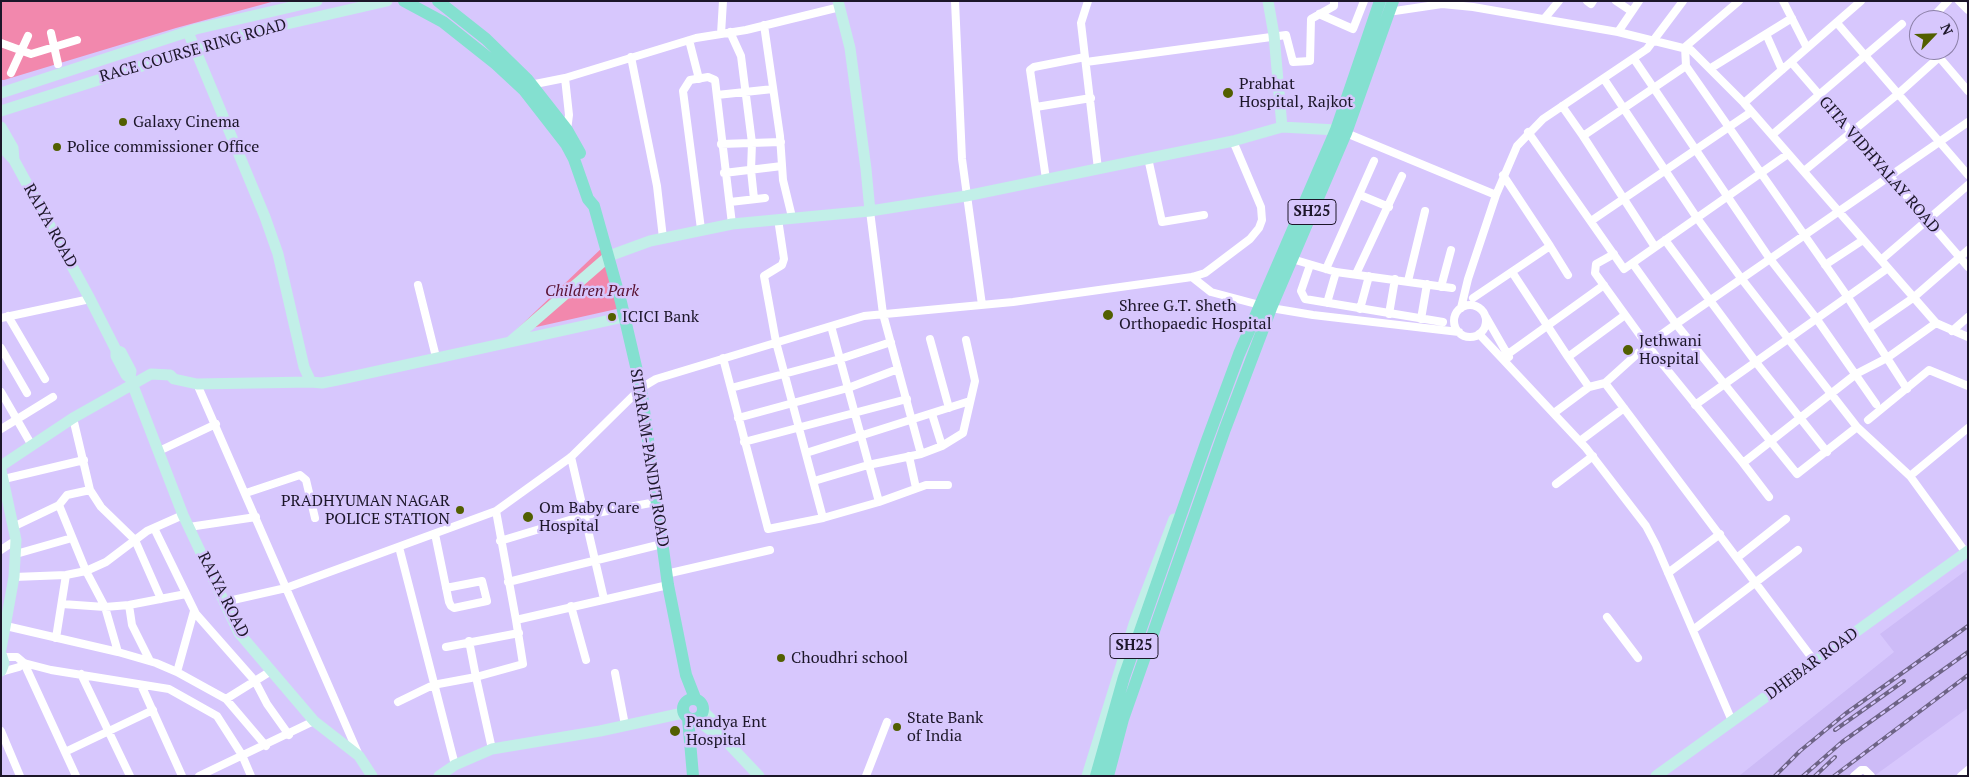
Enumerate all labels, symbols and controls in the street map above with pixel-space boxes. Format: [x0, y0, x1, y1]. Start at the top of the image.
north arrow [1909, 10, 1959, 60]
street label: RACE COURSE RING ROAD [97, 15, 289, 87]
text: N [1936, 20, 1958, 38]
place label: Prabhat Hospital, Rajkot [1239, 74, 1353, 112]
marker: Prabhat Hospital, Rajkot [1221, 86, 1235, 100]
street label: GITA VIDHYALAY ROAD [1814, 93, 1944, 237]
place label: Galaxy Cinema [133, 112, 240, 132]
marker: Galaxy Cinema [117, 116, 129, 128]
place label: Police commissioner Office [67, 137, 259, 157]
marker: Police commissioner Office [51, 141, 63, 153]
street label: RAIYA ROAD [19, 181, 81, 271]
road number: SH25 [1288, 200, 1336, 224]
park label: Children Park [545, 281, 639, 301]
place label: Shree G.T. Sheth Orthopaedic Hospital [1119, 296, 1272, 334]
place label: ICICI Bank [622, 307, 699, 327]
marker: Shree G.T. Sheth Orthopaedic Hospital [1101, 308, 1115, 322]
marker: ICICI Bank [606, 311, 618, 323]
place label: Jethwani Hospital [1639, 331, 1702, 369]
marker: Jethwani Hospital [1621, 343, 1635, 357]
street label: SITARAM-PANDIT ROAD [625, 367, 673, 549]
place label: PRADHYUMAN NAGAR POLICE STATION [281, 491, 450, 529]
place label: Om Baby Care Hospital [539, 498, 639, 536]
marker: PRADHYUMAN NAGAR POLICE STATION [454, 504, 466, 516]
marker: Om Baby Care Hospital [521, 510, 535, 524]
street label: RAIYA ROAD [193, 549, 253, 641]
street label: DHEBAR ROAD [1762, 624, 1862, 704]
road number: SH25 [1110, 634, 1158, 658]
place label: Choudhri school [791, 648, 908, 668]
marker: Choudhri school [775, 652, 787, 664]
place label: State Bank of India [907, 708, 983, 746]
place label: Pandya Ent Hospital [686, 712, 767, 750]
marker: State Bank of India [891, 721, 903, 733]
marker: Pandya Ent Hospital [668, 724, 682, 738]

